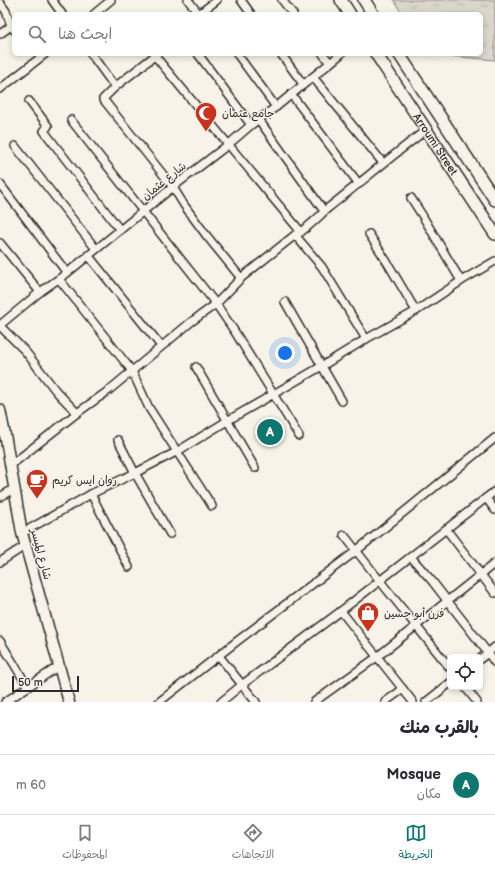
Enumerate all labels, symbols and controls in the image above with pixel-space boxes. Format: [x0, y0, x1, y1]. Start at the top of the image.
search box [12, 12, 483, 56]
icon: search [26, 23, 48, 45]
text: ابحث هنا [58, 25, 112, 44]
mosque icon: جامع عثمان [193, 100, 219, 133]
place label: جامع عثمان [222, 107, 275, 122]
street label: Arroumi Street [410, 111, 461, 178]
street label: شارع عثمان [139, 159, 190, 204]
your location [275, 343, 295, 363]
pin: A [257, 417, 283, 447]
cafe icon: روان ايس كريم [24, 467, 50, 500]
place label: روان ايس كريم [52, 474, 117, 489]
street label: شارع الميسر [26, 526, 54, 582]
shop icon: فرن أبو حسين [355, 600, 381, 633]
place label: فرن أبو حسين [384, 607, 444, 621]
map controls [447, 654, 483, 690]
button: locate [447, 654, 483, 690]
scale bar [12, 674, 79, 693]
text: 50 m [18, 676, 43, 689]
text: بالقرب منك [400, 718, 479, 738]
text: Mosque [386, 765, 441, 784]
text: 60 m [16, 777, 46, 793]
text: A [462, 777, 470, 793]
text: مكان [417, 786, 441, 802]
tab: المحفوظات [62, 822, 107, 864]
tab: الاتجاهات [232, 822, 274, 864]
tab: الخريطة [399, 822, 433, 864]

